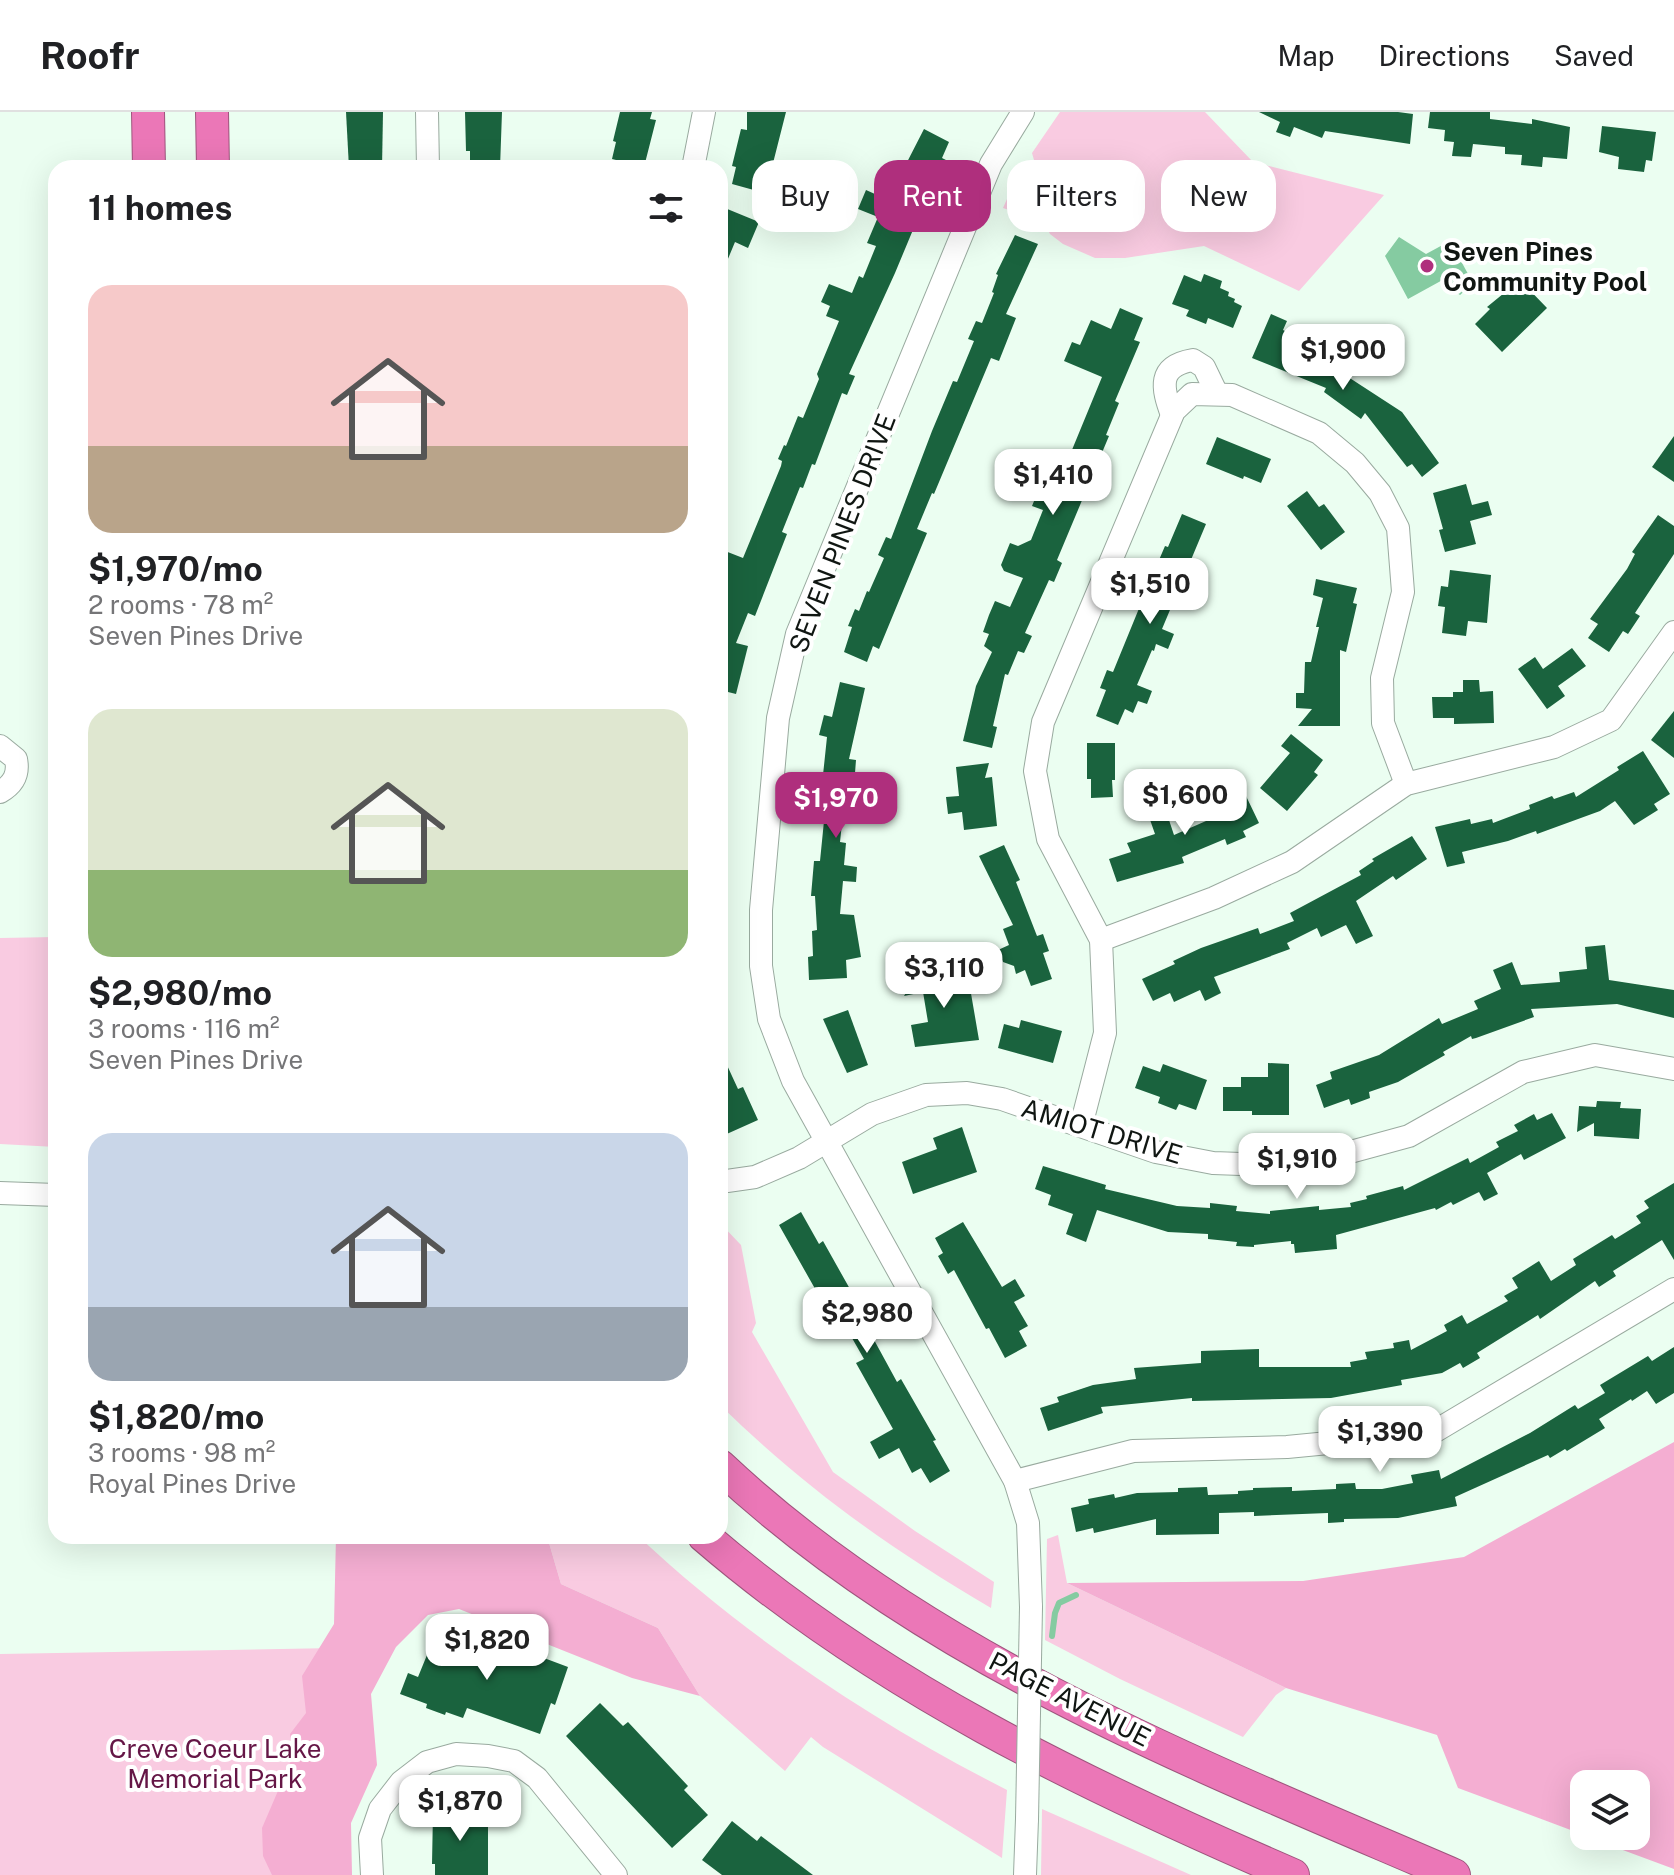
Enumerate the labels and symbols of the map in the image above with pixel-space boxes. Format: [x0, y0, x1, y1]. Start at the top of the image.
place label: Seven Pines Community Pool [1443, 236, 1647, 297]
marker: Seven Pines Community Pool [1418, 257, 1436, 275]
pin: $1,900 [1278, 324, 1408, 392]
street label: SEVEN PINES DRIVE [782, 409, 902, 657]
pin: $1,410 [988, 449, 1118, 517]
pin: $1,510 [1085, 558, 1215, 626]
pin: $1,600 [1120, 769, 1250, 837]
pin: $1,970 [771, 772, 901, 840]
pin: $3,110 [879, 942, 1009, 1010]
street label: AMIOT DRIVE [1018, 1092, 1186, 1170]
pin: $1,910 [1232, 1133, 1362, 1201]
pin: $2,980 [802, 1287, 932, 1355]
pin: $1,390 [1315, 1406, 1445, 1474]
pin: $1,820 [422, 1614, 552, 1682]
street label: PAGE AVENUE [984, 1645, 1156, 1753]
park label: Creve Coeur Lake Memorial Park [109, 1733, 321, 1794]
pin: $1,870 [395, 1775, 525, 1843]

